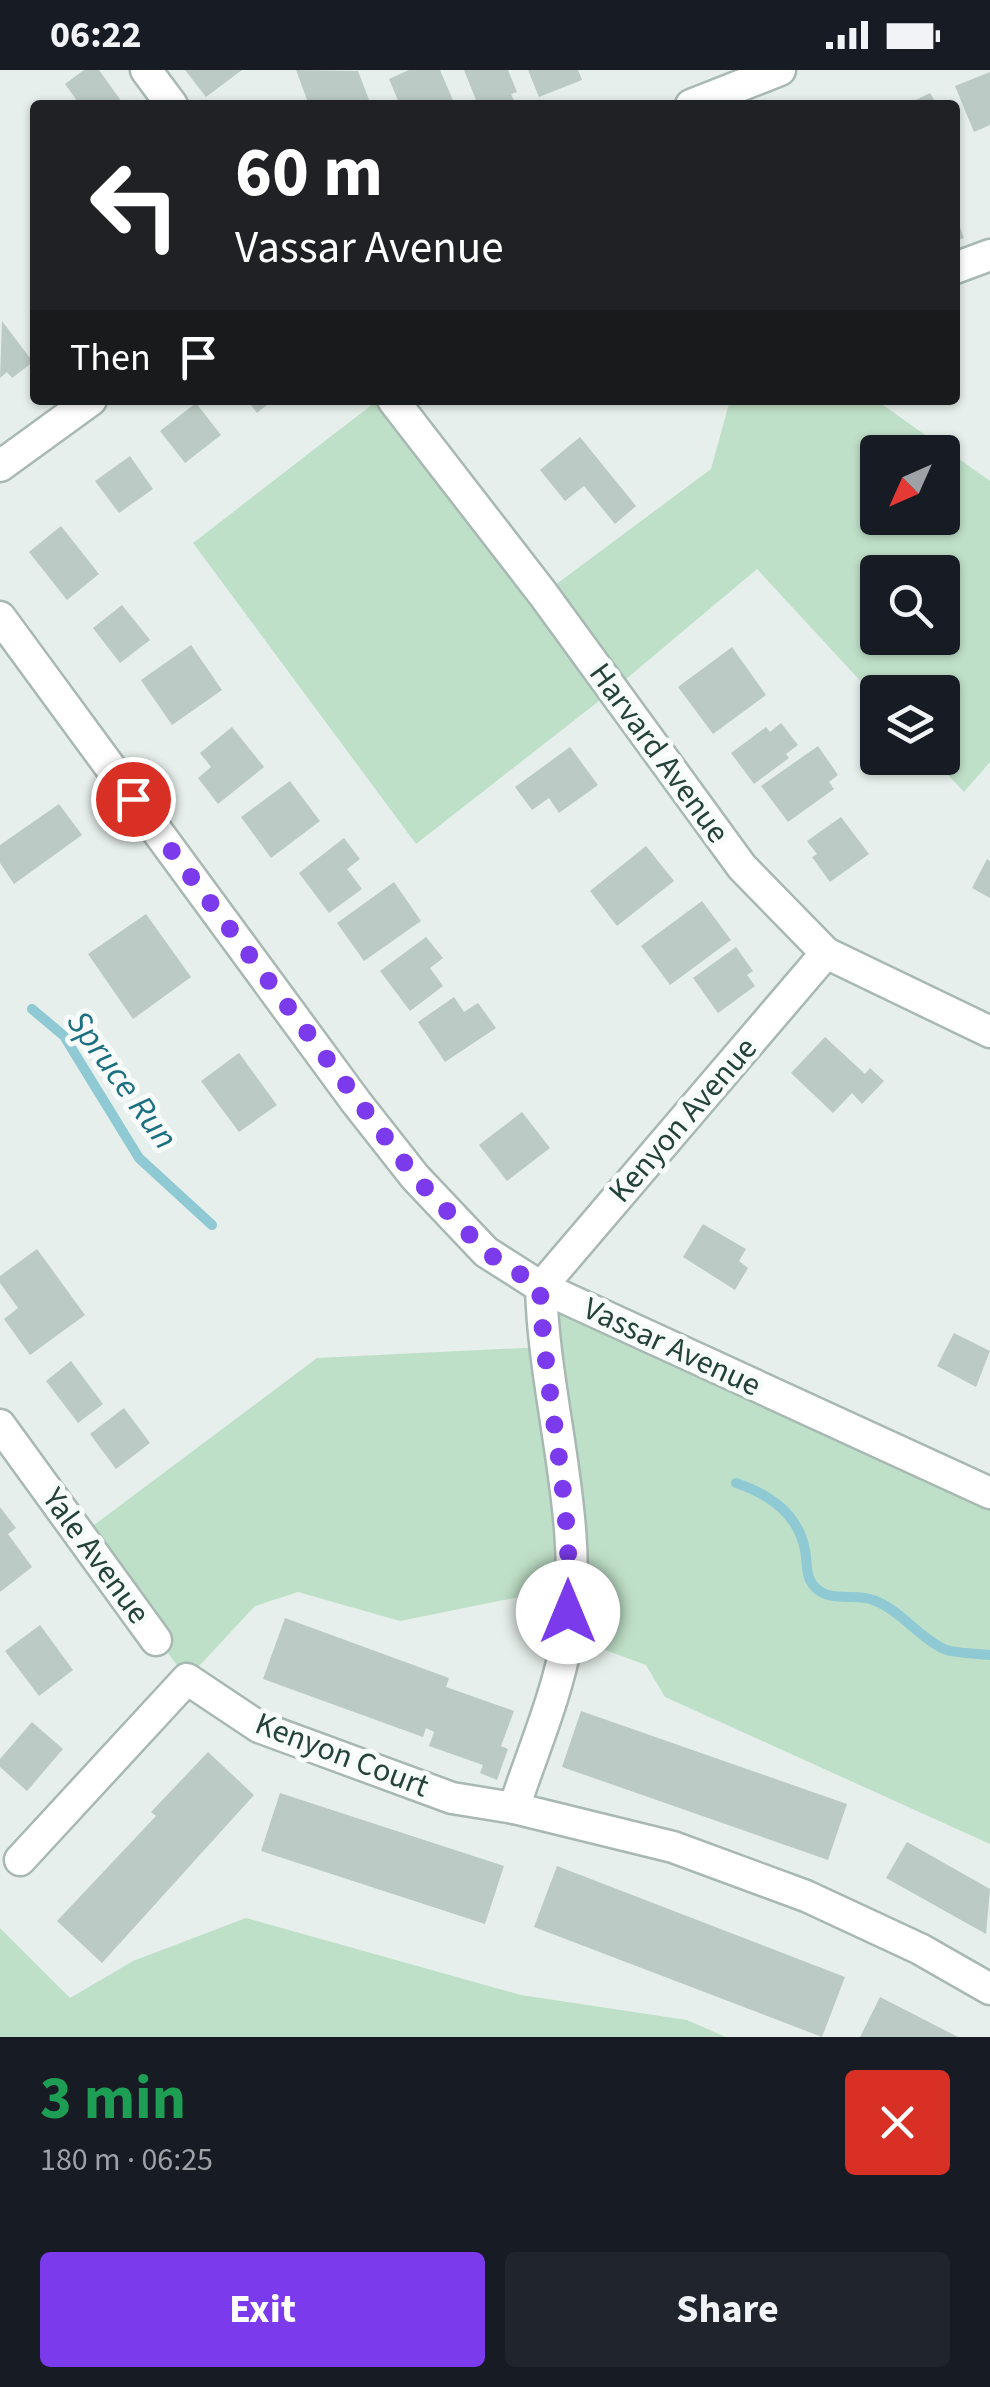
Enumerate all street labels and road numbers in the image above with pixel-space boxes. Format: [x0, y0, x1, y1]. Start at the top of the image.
street label: Harvard Avenue [578, 653, 740, 853]
street label: Kenyon Avenue [598, 1027, 768, 1213]
street label: Vassar Avenue [576, 1286, 768, 1408]
street label: Yale Avenue [30, 1478, 161, 1634]
street label: Kenyon Court [248, 1701, 436, 1809]

